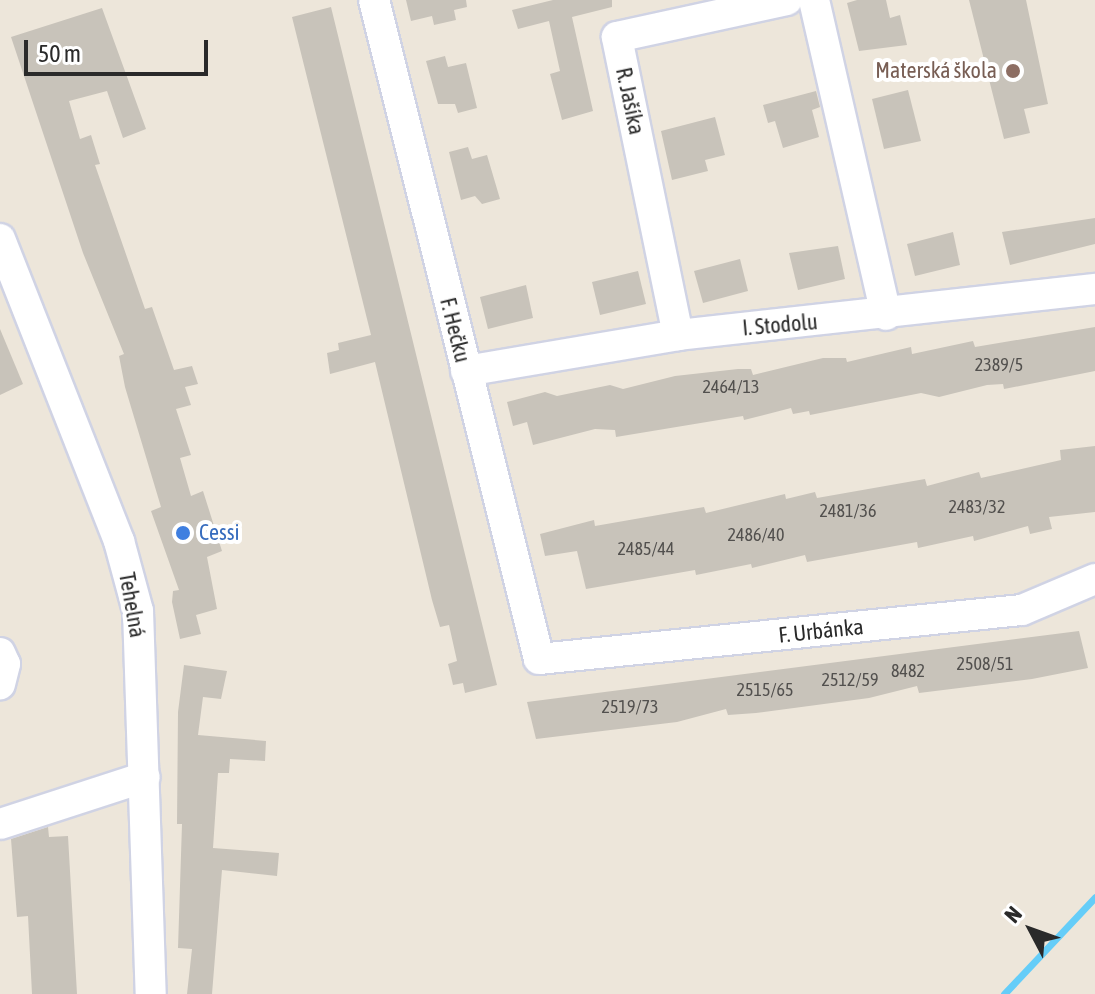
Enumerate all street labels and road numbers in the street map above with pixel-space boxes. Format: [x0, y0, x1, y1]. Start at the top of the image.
street label: R. Jašíka [610, 65, 650, 137]
street label: F. Hečku [434, 295, 476, 365]
street label: I. Stodolu [741, 309, 819, 341]
street label: Tehelná [113, 570, 151, 640]
street label: F. Urbánka [777, 613, 865, 649]

